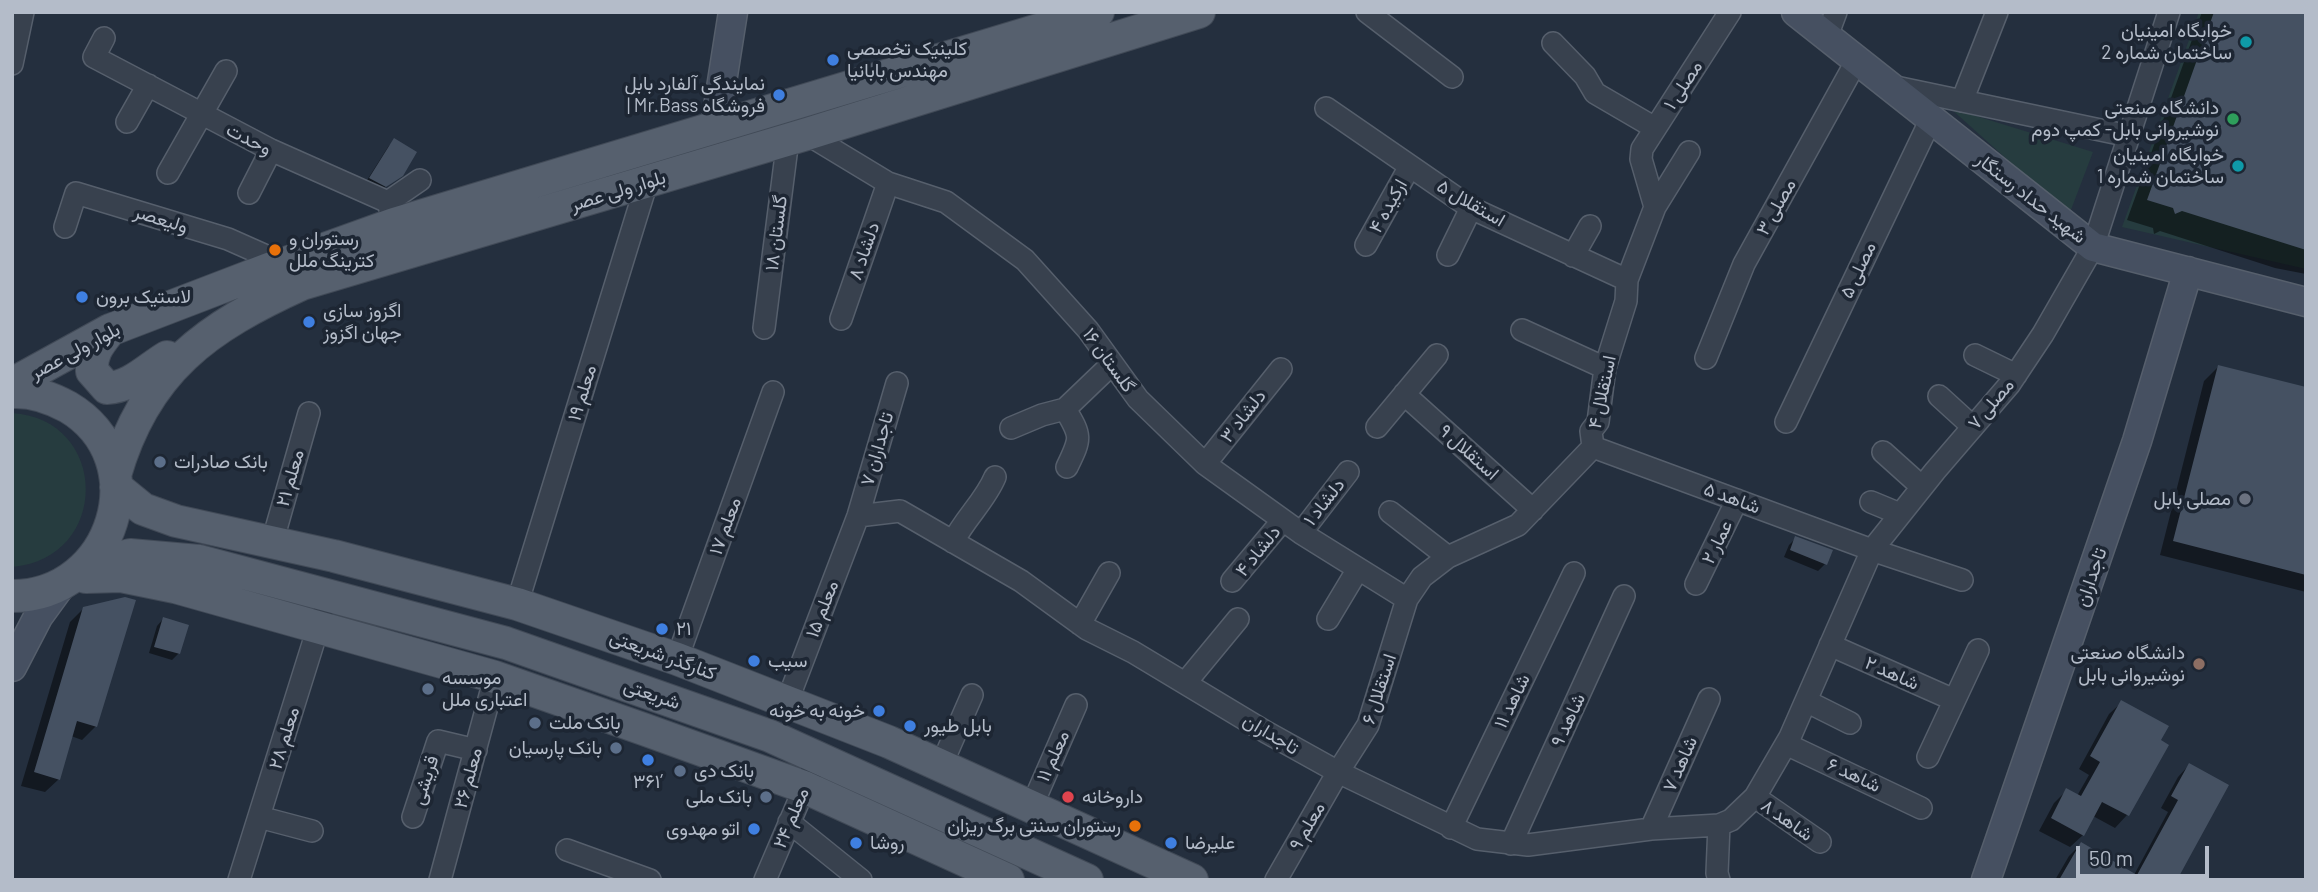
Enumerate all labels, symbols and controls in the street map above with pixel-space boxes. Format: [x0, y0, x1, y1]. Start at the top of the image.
place label: خوابگاه امینیان ساختمان شماره 2 [2101, 20, 2232, 64]
marker: خوابگاه امینیان ساختمان شماره 2 [2238, 34, 2254, 50]
place label: کلینیک تخصصی مهندس بابانیا [847, 38, 967, 82]
marker: کلینیک تخصصی مهندس بابانیا [825, 52, 841, 68]
street label: مصلی ۱ [1659, 56, 1707, 114]
place label: نمایندگی آلفارد بابل | Mr.Bass فروشگاه [625, 73, 765, 117]
marker: نمایندگی آلفارد بابل | Mr.Bass فروشگاه [771, 87, 787, 103]
place label: دانشگاه صنعتی نوشیروانی بابل- کمپ دوم [2031, 97, 2219, 141]
marker: دانشگاه صنعتی نوشیروانی بابل- کمپ دوم [2225, 111, 2241, 127]
street label: وحدت [222, 118, 276, 160]
place label: خوابگاه امینیان ساختمان شماره 1 [2097, 144, 2224, 188]
street label: شهید حداد رستگار [1971, 148, 2091, 248]
marker: خوابگاه امینیان ساختمان شماره 1 [2230, 158, 2246, 174]
street label: بلوار ولی عصر [568, 166, 668, 216]
street label: استقلال ۵ [1433, 174, 1509, 232]
street label: ارکیده ۴ [1364, 175, 1412, 237]
street label: مصلی ۳ [1751, 175, 1801, 239]
street label: گلستان ۱۸ [760, 194, 792, 272]
street label: ولیعصر [131, 200, 191, 238]
street label: دلشاد ۸ [844, 219, 884, 283]
place label: رستوران و کترینگ ملل [289, 228, 374, 272]
street label: مصلی ۵ [1835, 238, 1881, 302]
marker: رستوران و کترینگ ملل [267, 242, 283, 258]
place label: لاستیک برون [96, 286, 191, 308]
marker: لاستیک برون [74, 289, 90, 305]
place label: اگزوز سازی جهان اگزوز [323, 300, 402, 344]
marker: اگزوز سازی جهان اگزوز [301, 314, 317, 330]
street label: بلوار ولی عصر [26, 318, 124, 384]
street label: گلستان ۱۶ [1078, 323, 1140, 397]
street label: استقلال ۴ [1583, 353, 1621, 431]
street label: معلم ۱۹ [563, 362, 601, 424]
street label: مصلی ۷ [1963, 374, 2019, 434]
street label: دلشاد ۳ [1215, 385, 1271, 447]
street label: تاجداران ۷ [856, 409, 898, 489]
street label: استقلال ۹ [1434, 419, 1504, 485]
street label: معلم ۲۱ [271, 447, 309, 509]
place label: بانک صادرات [174, 451, 268, 473]
marker: بانک صادرات [152, 454, 168, 470]
street label: دلشاد ۱ [1298, 474, 1350, 530]
street label: شاهد ۵ [1701, 477, 1763, 519]
place label: مصلی بابل [2153, 488, 2231, 510]
marker: مصلی بابل [2237, 491, 2253, 507]
street label: معلم ۱۷ [704, 494, 746, 558]
street label: عمار ۲ [1697, 516, 1737, 568]
street label: دلشاد ۴ [1230, 521, 1286, 581]
street label: تاجداران [2070, 544, 2112, 610]
street label: معلم ۱۵ [801, 577, 843, 641]
place label: ۲۱ [676, 618, 691, 640]
marker: ۲۱ [654, 621, 670, 637]
street label: کنارگذر شریعتی [607, 625, 719, 685]
place label: دانشگاه صنعتی نوشیروانی بابل [2070, 642, 2185, 686]
place label: سیب [768, 650, 808, 672]
street label: استقلال ۶ [1357, 651, 1401, 727]
street label: شاهد ۲ [1861, 651, 1923, 695]
marker: سیب [746, 653, 762, 669]
marker: دانشگاه صنعتی نوشیروانی بابل [2191, 656, 2207, 672]
place label: موسسه اعتباری ملل [442, 667, 527, 711]
street label: شاهد ۱۱ [1489, 670, 1535, 732]
street label: شریعتی [621, 674, 683, 714]
marker: موسسه اعتباری ملل [420, 681, 436, 697]
street label: شاهد ۹ [1546, 690, 1590, 750]
place label: خونه به خونه [769, 700, 865, 722]
marker: خونه به خونه [871, 703, 887, 719]
street label: معلم ۲۸ [264, 704, 304, 772]
street label: تاجداران [1239, 709, 1303, 759]
place label: بانک ملت [549, 712, 621, 734]
marker: بانک ملت [527, 715, 543, 731]
place label: بابل طیور [924, 715, 992, 737]
marker: بابل طیور [902, 718, 918, 734]
street label: معلم ۱۱ [1032, 727, 1074, 785]
street label: شاهد ۷ [1658, 733, 1702, 795]
place label: بانک پارسیان [509, 737, 602, 759]
marker: بانک پارسیان [608, 740, 624, 756]
street label: معلم ۲۶ [449, 745, 487, 811]
marker: ۳۶۱’ [640, 752, 656, 768]
street label: قریشی [406, 753, 444, 807]
street label: شاهد ۶ [1824, 753, 1884, 797]
place label: بانک دی [694, 760, 754, 782]
marker: بانک دی [672, 763, 688, 779]
place label: ۳۶۱’ [633, 771, 663, 793]
street label: معلم ۲۴ [768, 784, 814, 852]
place label: بانک ملی [686, 786, 752, 808]
place label: داروخانه [1082, 786, 1143, 808]
marker: بانک ملی [758, 789, 774, 805]
marker: داروخانه [1060, 789, 1076, 805]
street label: شاهد ۸ [1757, 794, 1817, 846]
street label: معلم ۹ [1284, 798, 1330, 854]
place label: رستوران سنتی برگ ریزان [947, 815, 1121, 837]
place label: اتو مهدوی [666, 818, 740, 840]
marker: رستوران سنتی برگ ریزان [1127, 818, 1143, 834]
marker: اتو مهدوی [746, 821, 762, 837]
place label: روشا [870, 832, 905, 854]
place label: علیرضا [1185, 832, 1235, 854]
scale bar [2080, 832, 2213, 876]
marker: روشا [848, 835, 864, 851]
marker: علیرضا [1163, 835, 1179, 851]
text: 50 m [2089, 845, 2133, 870]

